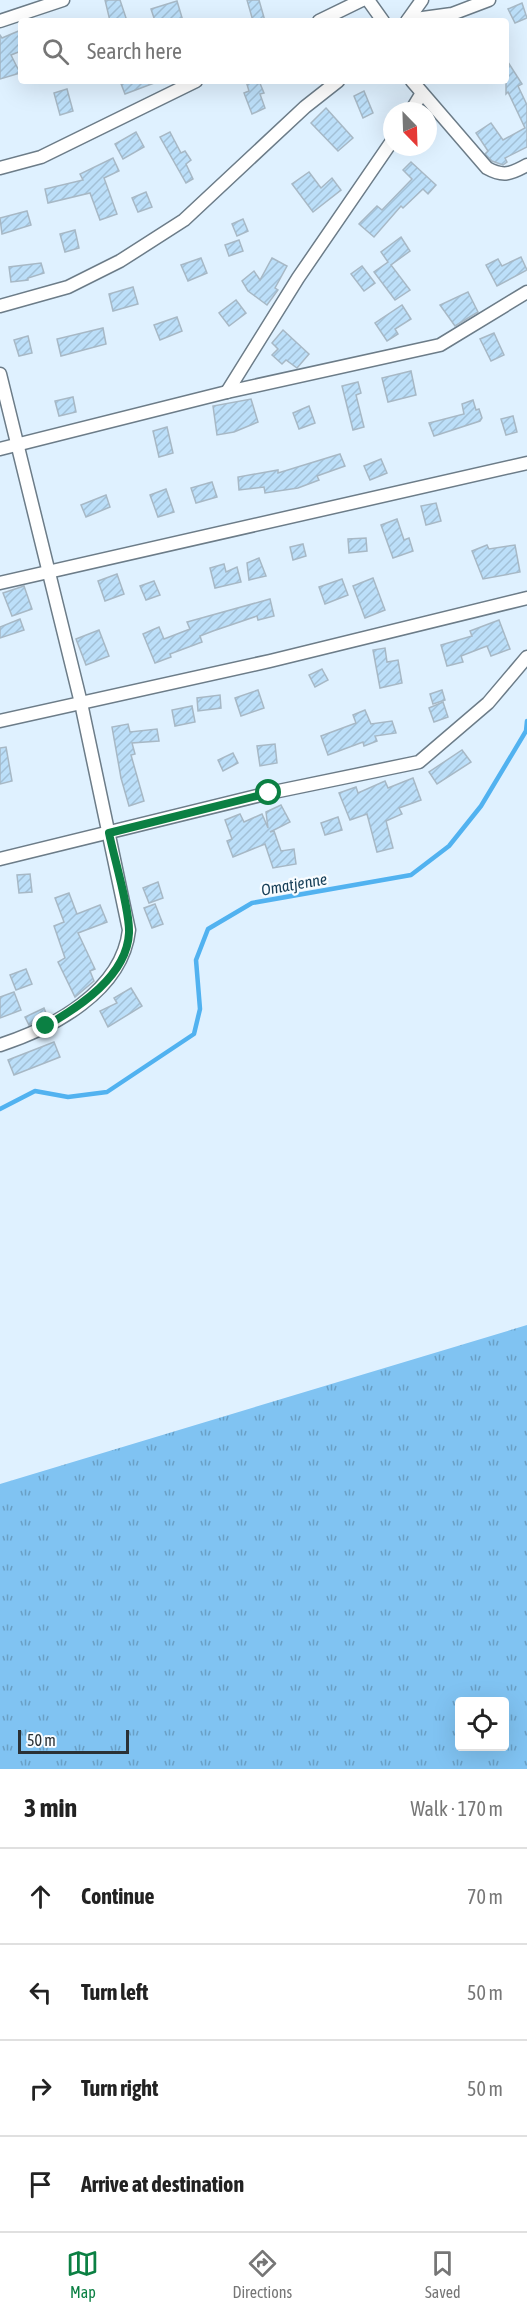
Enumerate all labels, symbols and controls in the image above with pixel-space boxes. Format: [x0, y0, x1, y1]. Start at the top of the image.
search box [18, 18, 509, 84]
icon: search [39, 35, 72, 68]
text: Search here [87, 38, 182, 64]
north arrow [383, 102, 437, 156]
route start [255, 779, 281, 805]
water label: Omatjenne [260, 869, 329, 900]
route end [32, 1012, 58, 1038]
map controls [455, 1697, 509, 1751]
button: locate [455, 1697, 509, 1751]
scale bar [18, 1727, 129, 1754]
text: 50 m [27, 1731, 56, 1749]
text: 3 min [24, 1793, 77, 1823]
text: Walk · 170 m [411, 1797, 503, 1820]
icon: ahead [24, 1880, 57, 1913]
text: Continue [81, 1883, 155, 1909]
text: 70 m [467, 1885, 503, 1908]
icon: left [24, 1976, 57, 2009]
text: Turn left [81, 1979, 148, 2005]
text: 50 m [467, 1981, 503, 2004]
icon: right [24, 2072, 57, 2105]
text: Turn right [81, 2075, 158, 2101]
text: 50 m [467, 2077, 503, 2100]
icon: arrive [24, 2168, 57, 2201]
text: Arrive at destination [81, 2171, 244, 2197]
tab: Map [66, 2247, 99, 2301]
tab: Directions [232, 2247, 292, 2301]
tab: Saved [425, 2247, 460, 2301]

